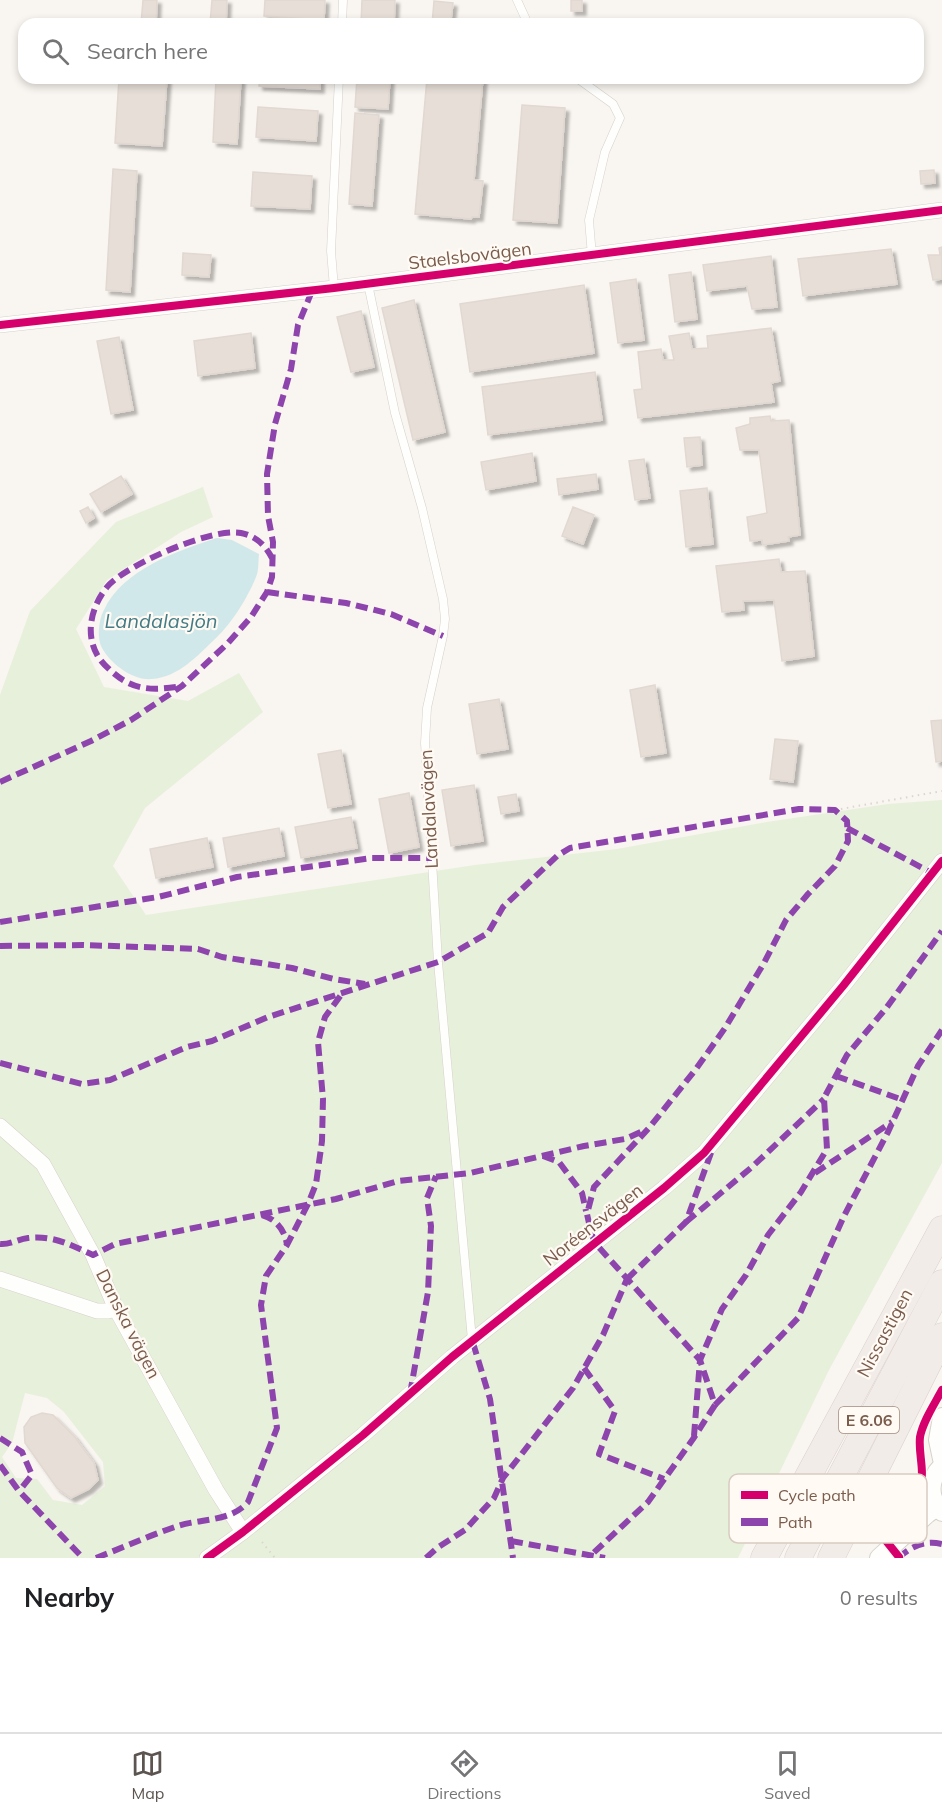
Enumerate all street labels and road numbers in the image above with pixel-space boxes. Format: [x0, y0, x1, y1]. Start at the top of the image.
street label: Staelsbovägen [407, 237, 533, 274]
street label: Landalavägen [414, 749, 443, 869]
street label: Noréensvägen [538, 1178, 647, 1271]
street label: Danska vägen [91, 1265, 166, 1382]
street label: Nissastigen [852, 1285, 917, 1381]
road number: E 6.06 [839, 1407, 899, 1433]

